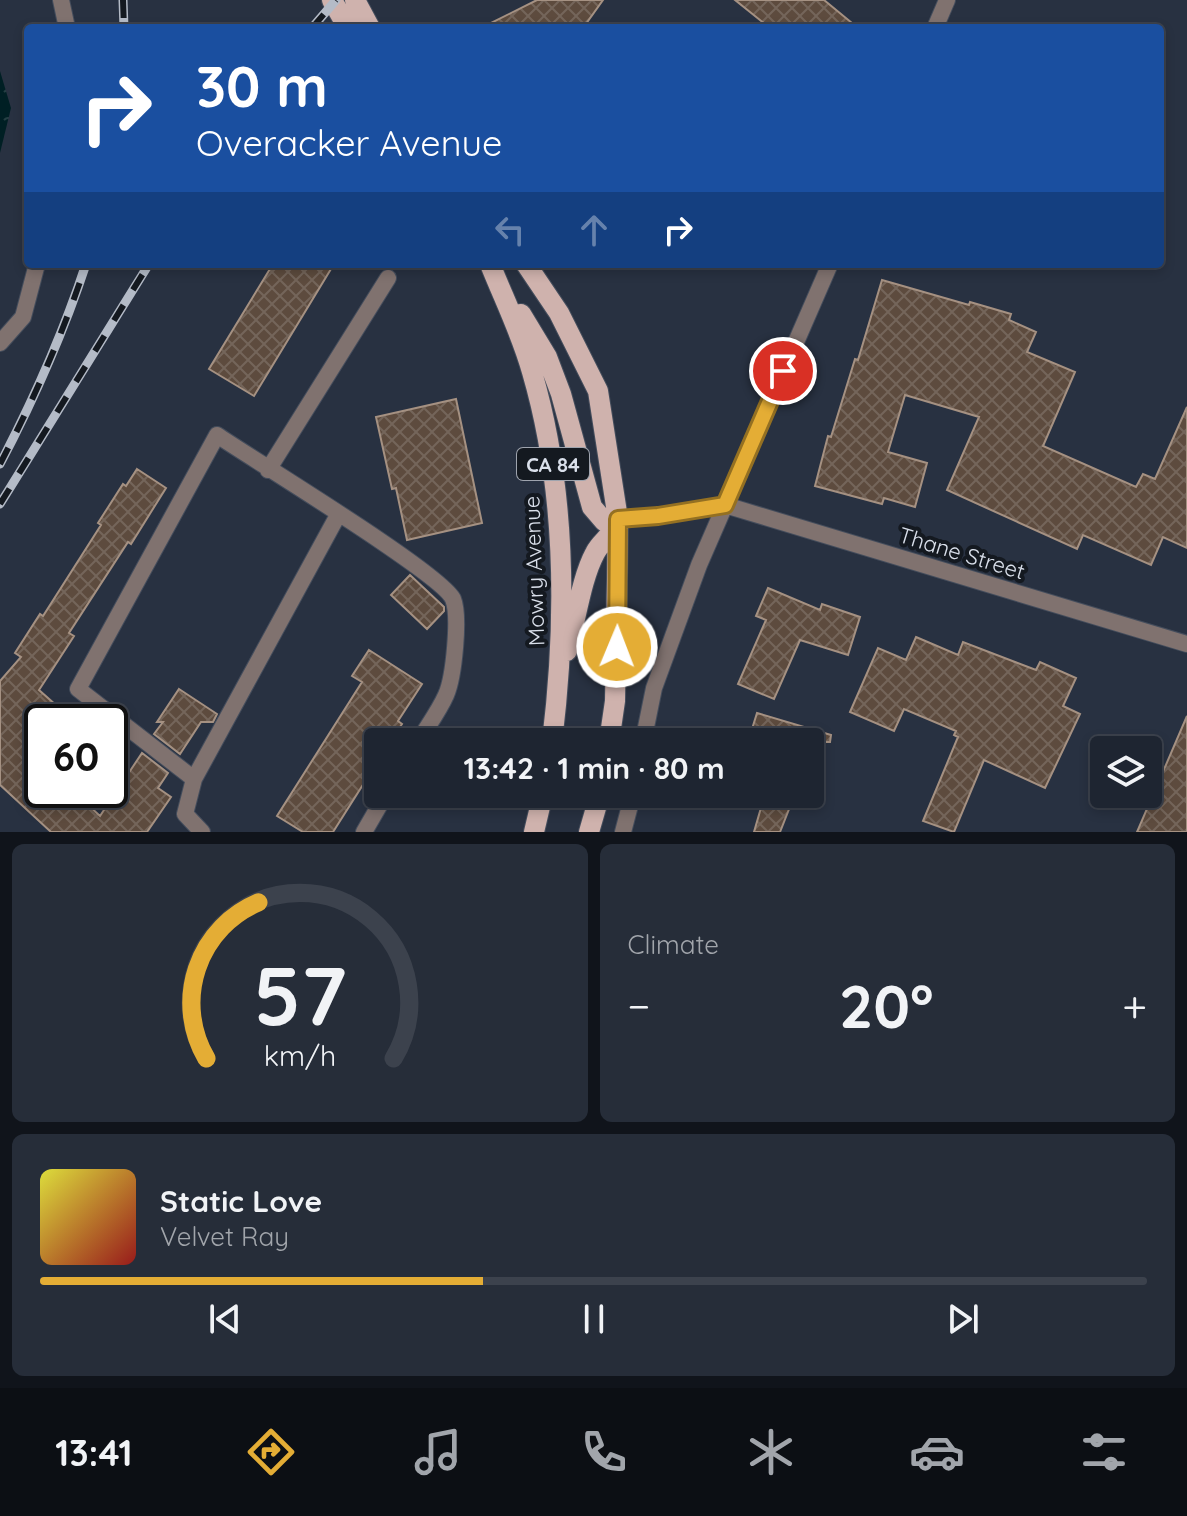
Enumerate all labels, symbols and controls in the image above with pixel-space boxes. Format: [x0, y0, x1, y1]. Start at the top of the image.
text: 30 m [196, 51, 328, 121]
icon: right [64, 56, 168, 160]
text: Overacker Avenue [196, 120, 502, 165]
icon: left [488, 208, 532, 252]
icon: ahead [572, 208, 616, 252]
icon: right [656, 208, 700, 252]
pin [749, 337, 817, 405]
icon: arrive [761, 349, 805, 393]
road number: CA 84 [517, 448, 589, 480]
street label: Mowry Avenue [517, 495, 551, 647]
street label: Thane Street [896, 521, 1028, 585]
position arrow [575, 605, 659, 689]
speed limit sign: 60 [24, 704, 128, 808]
map controls [1090, 736, 1162, 808]
button: layers [1090, 736, 1162, 808]
text: 13:42 · 1 min · 80 m [463, 749, 725, 787]
text: Climate [628, 928, 719, 961]
text: 57 [253, 942, 347, 1046]
text: 20° [839, 968, 934, 1043]
text: − [628, 978, 650, 1033]
text: + [1122, 978, 1147, 1033]
text: km/h [263, 1037, 336, 1073]
text: Static Love [160, 1182, 322, 1220]
text: Velvet Ray [160, 1220, 289, 1253]
icon: previous [203, 1297, 247, 1341]
icon: pause [572, 1297, 616, 1341]
icon: next [941, 1297, 985, 1341]
icon: directions [243, 1424, 299, 1480]
icon: music [410, 1424, 466, 1480]
icon: phone [576, 1424, 632, 1480]
icon: climate [743, 1424, 799, 1480]
icon: car [909, 1424, 965, 1480]
icon: filters [1076, 1424, 1132, 1480]
text: 13:41 [55, 1430, 133, 1475]

